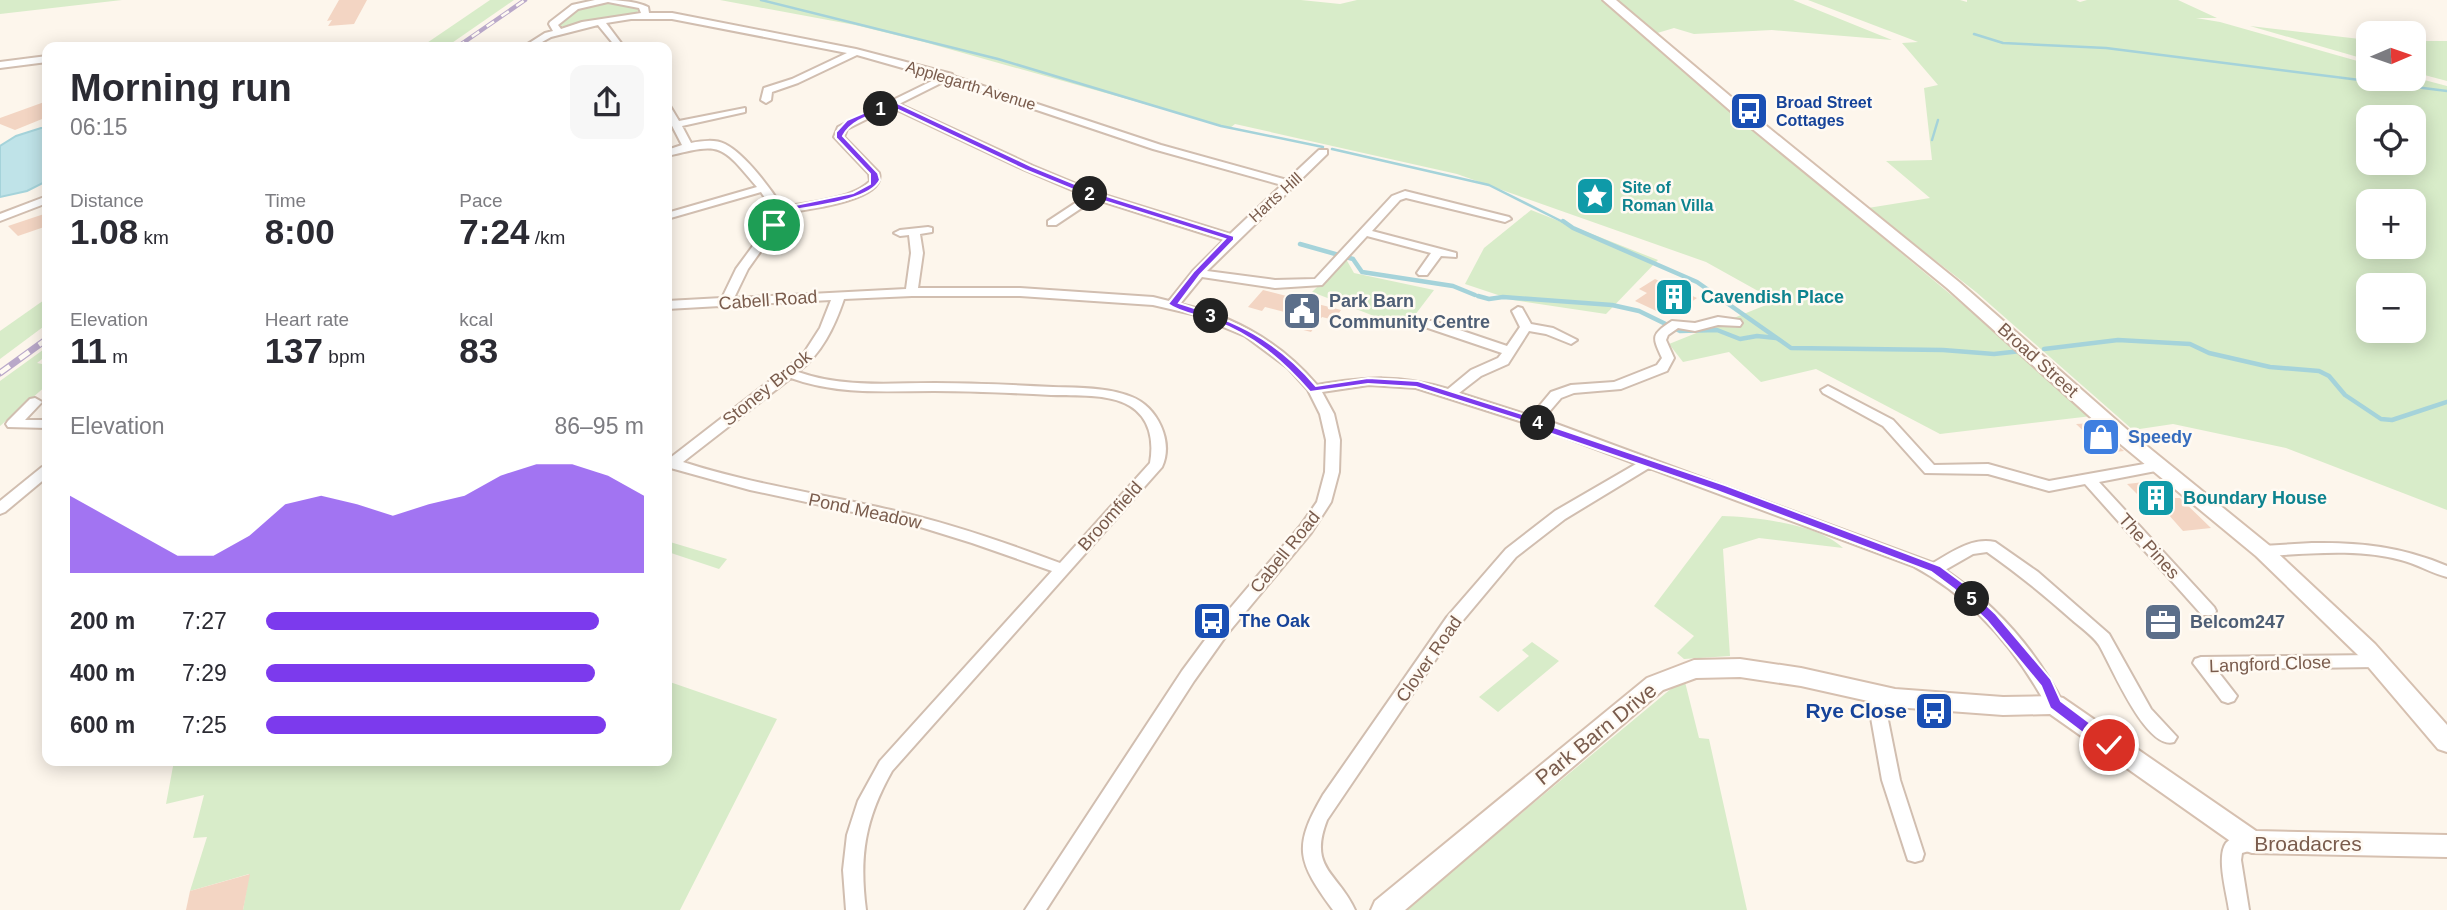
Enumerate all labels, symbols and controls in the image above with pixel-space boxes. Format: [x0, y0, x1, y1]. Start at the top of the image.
north arrow [2356, 21, 2426, 91]
map controls [2356, 21, 2426, 343]
street label: Applegarth Avenue [904, 58, 1038, 113]
button: share [570, 65, 644, 139]
text: Morning run [70, 67, 292, 109]
bus stop icon: Broad Street Cottages [1728, 90, 1770, 132]
pin: 1 [864, 92, 898, 126]
place label: Broad Street Cottages [1776, 94, 1873, 129]
text: 1 [875, 98, 886, 119]
button: locate [2356, 105, 2426, 175]
text: 06:15 [70, 114, 128, 140]
street label: Harts Hill [1246, 169, 1305, 225]
place icon: Site of Roman Villa [1574, 175, 1616, 217]
pin: 2 [1072, 176, 1108, 212]
place label: Site of Roman Villa [1622, 179, 1713, 214]
text: 2 [1084, 183, 1095, 204]
button: + [2356, 189, 2426, 259]
text: Distance [70, 190, 144, 211]
text: Time [265, 190, 306, 211]
text: Pace [459, 190, 503, 211]
pin [744, 195, 804, 255]
icon: arrive [755, 206, 793, 244]
text: 1.08 [70, 212, 138, 251]
text: 8:00 [265, 212, 335, 251]
text: 7:24 [459, 212, 529, 251]
text: km [138, 227, 169, 248]
text: /km [529, 227, 565, 248]
button: − [2356, 273, 2426, 343]
building icon: Cavendish Place [1653, 276, 1695, 318]
street label: Cabell Road [718, 287, 818, 313]
place label: Cavendish Place [1701, 287, 1844, 307]
public building icon: Park Barn Community Centre [1281, 290, 1323, 332]
place label: Park Barn Community Centre [1329, 291, 1490, 332]
pin: 3 [1194, 298, 1228, 334]
text: 3 [1205, 305, 1216, 326]
text: Elevation [70, 309, 148, 330]
text: Heart rate [265, 309, 349, 330]
text: kcal [459, 309, 493, 330]
street label: Broad Street [1994, 319, 2082, 401]
text: 11 [70, 331, 107, 370]
text: 137 [265, 331, 323, 370]
text: 83 [459, 331, 498, 370]
text: m [107, 346, 128, 367]
text: bpm [323, 346, 365, 367]
street label: Stoney Brook [719, 346, 816, 430]
pin: 4 [1520, 406, 1556, 440]
text: 4 [1532, 412, 1543, 433]
text: Elevation [70, 413, 165, 439]
text: 86–95 m [554, 413, 644, 439]
shop icon: Speedy [2080, 416, 2122, 458]
place label: Speedy [2128, 427, 2192, 447]
street label: Broomfield [1074, 477, 1146, 555]
building icon: Boundary House [2135, 477, 2177, 519]
place label: Boundary House [2183, 488, 2327, 508]
street label: Pond Meadow [807, 489, 924, 533]
street label: Cabell Road [1246, 507, 1324, 597]
street label: The Pines [2114, 509, 2184, 583]
pin: 5 [1954, 582, 1990, 616]
text: 5 [1966, 588, 1977, 609]
bus stop icon: The Oak [1191, 600, 1233, 642]
office icon: Belcom247 [2142, 601, 2184, 643]
text: 200 m [70, 608, 135, 634]
text: 7:27 [182, 608, 227, 634]
place label: The Oak [1239, 611, 1311, 631]
street label: Clover Road [1392, 612, 1466, 706]
place label: Belcom247 [2190, 612, 2285, 632]
street label: Langford Close [2209, 652, 2331, 676]
text: 400 m [70, 660, 135, 686]
text: 7:29 [182, 660, 227, 686]
street label: Park Barn Drive [1531, 678, 1661, 789]
bus stop icon: Rye Close [1913, 690, 1955, 732]
place label: Rye Close [1805, 699, 1907, 722]
text: 600 m [70, 712, 135, 738]
text: 7:25 [182, 712, 227, 738]
pin [2079, 715, 2139, 775]
icon: check [2090, 726, 2128, 764]
street label: Broadacres [2254, 832, 2362, 855]

